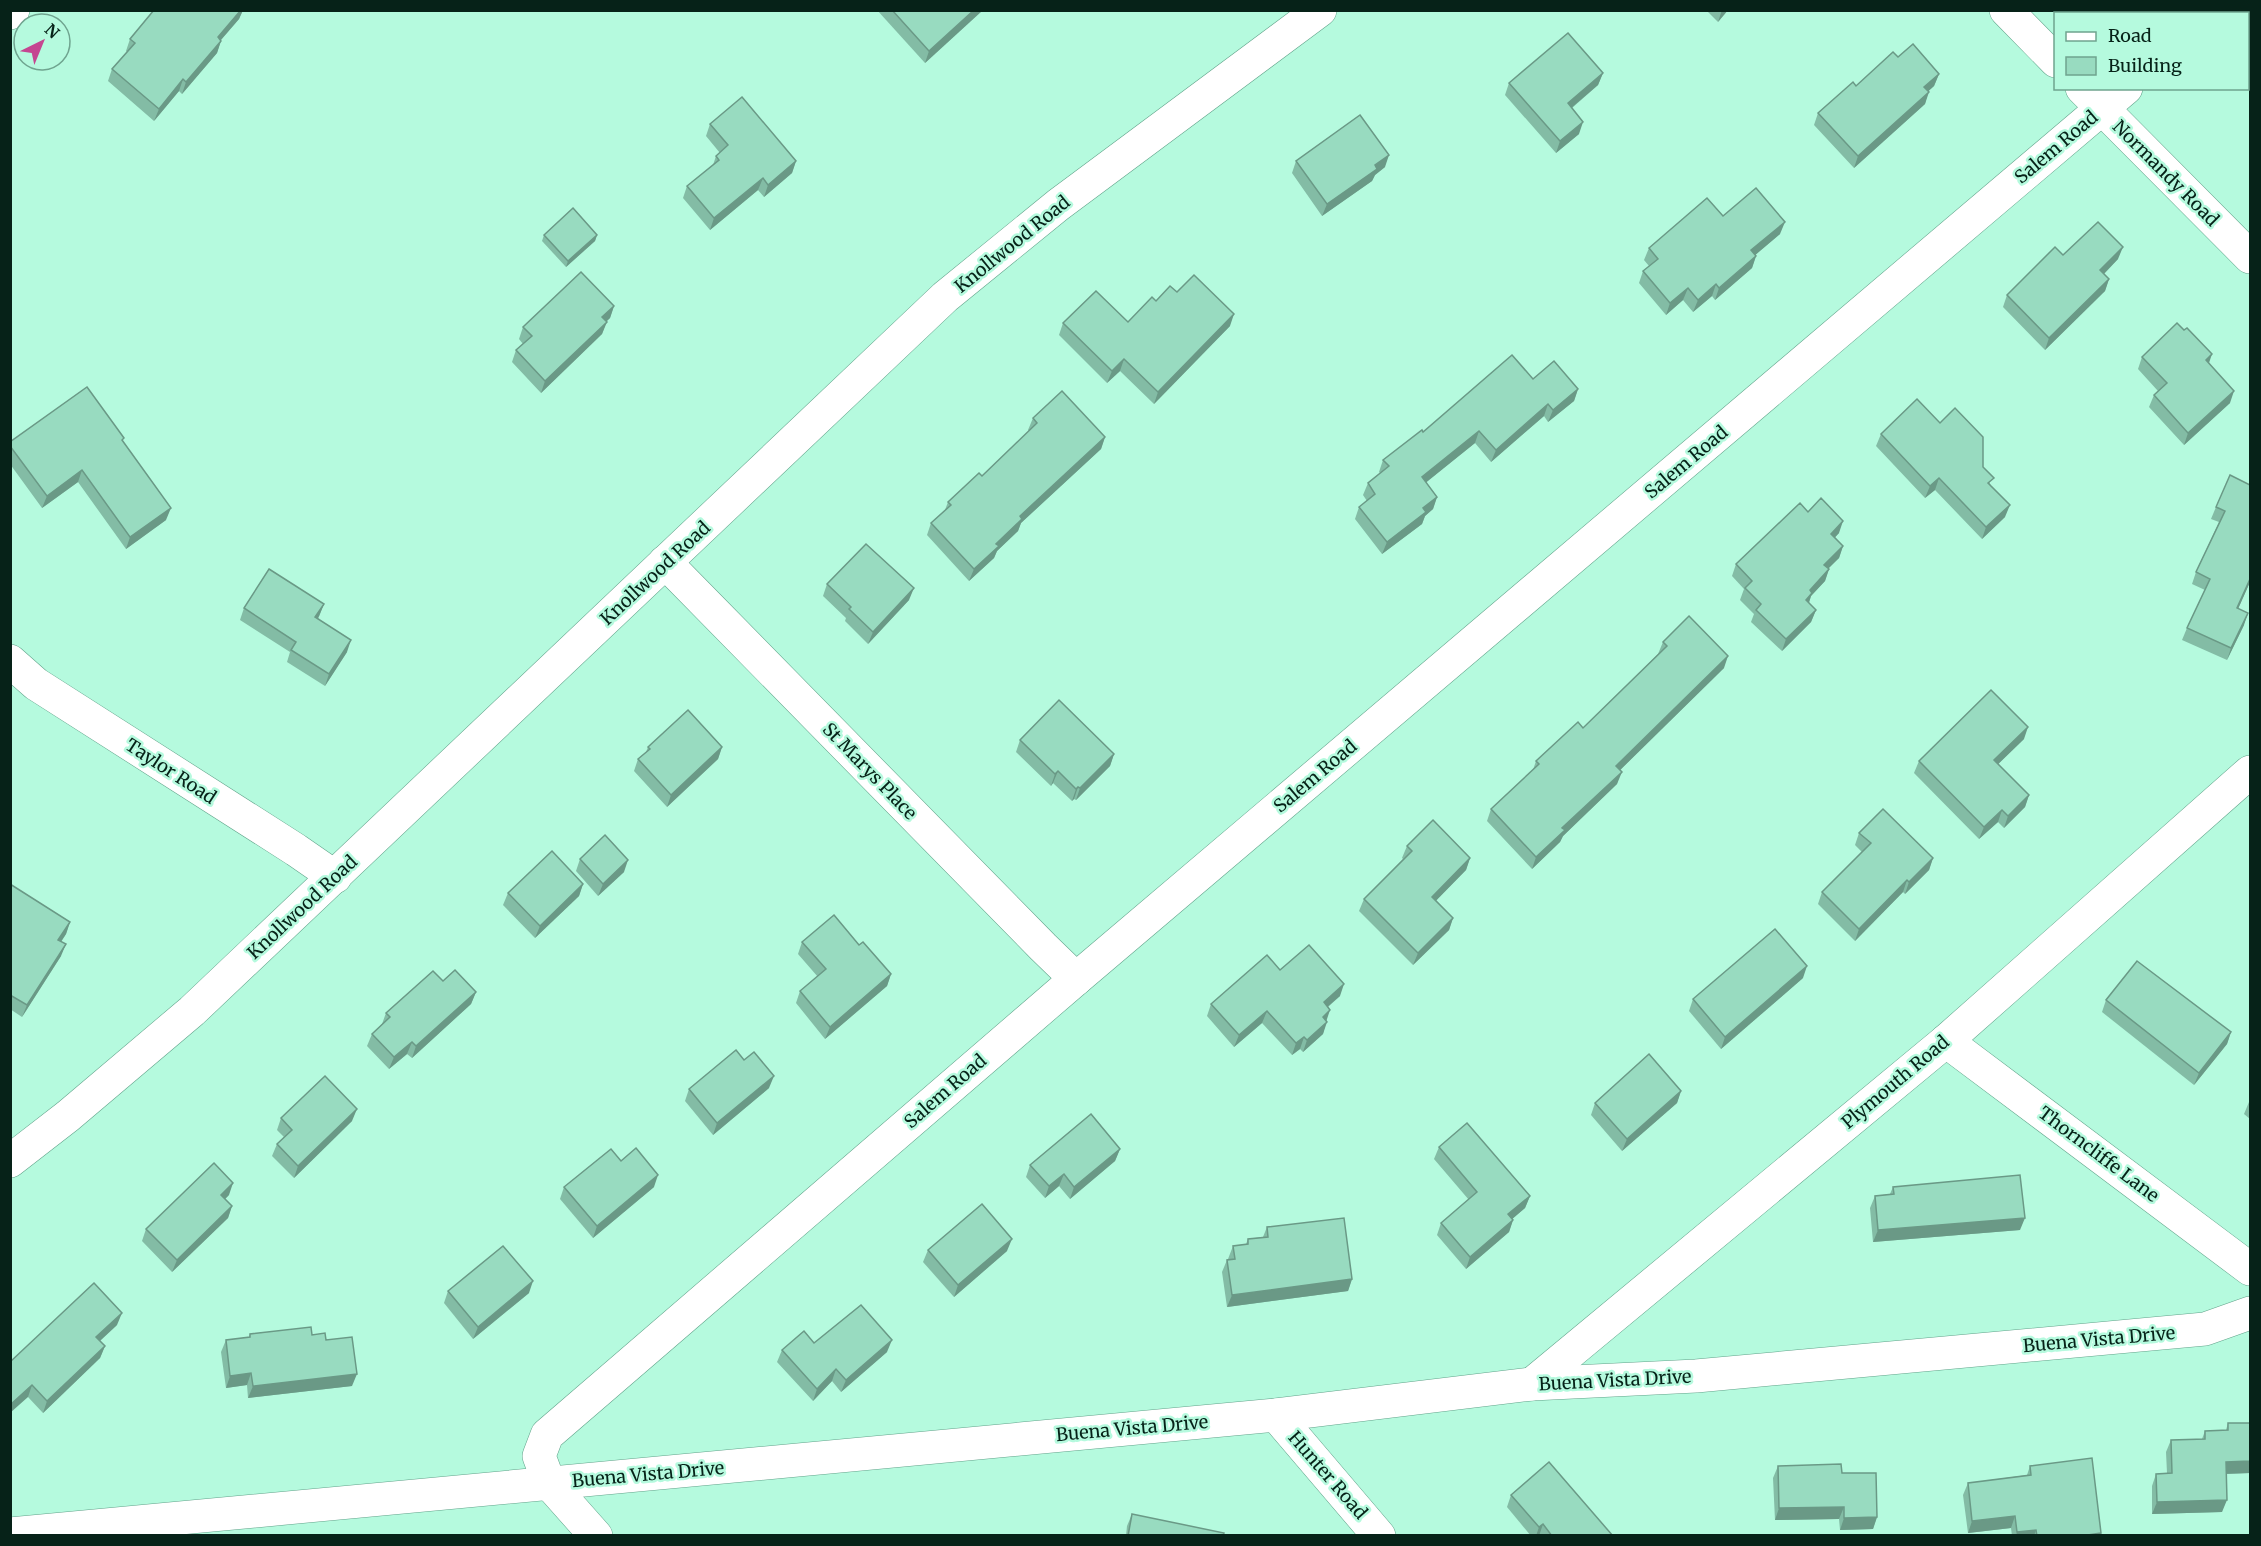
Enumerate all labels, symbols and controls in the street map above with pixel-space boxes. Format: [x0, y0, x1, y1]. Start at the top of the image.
north arrow [12, 12, 72, 72]
legend [2054, 12, 2249, 90]
text: N [41, 19, 64, 43]
text: Road [2108, 24, 2152, 47]
text: Building [2108, 54, 2182, 77]
street label: Salem Road [2010, 105, 2102, 188]
street label: Normandy Road [2108, 115, 2224, 231]
street label: Knollwood Road [950, 190, 1075, 298]
street label: Salem Road [1640, 420, 1732, 503]
street label: Knollwood Road [595, 516, 715, 630]
street label: St Marys Place [818, 718, 922, 824]
street label: Taylor Road [121, 733, 221, 809]
street label: Salem Road [1269, 734, 1361, 817]
street label: Knollwood Road [242, 850, 362, 964]
street label: Plymouth Road [1837, 1030, 1954, 1134]
street label: Salem Road [899, 1049, 991, 1133]
street label: Thorncliffe Lane [2034, 1101, 2164, 1207]
street label: Buena Vista Drive [2022, 1321, 2176, 1357]
street label: Buena Vista Drive [1538, 1365, 1692, 1395]
street label: Buena Vista Drive [1055, 1410, 1209, 1446]
street label: Hunter Road [1284, 1426, 1373, 1524]
street label: Buena Vista Drive [571, 1456, 725, 1492]

